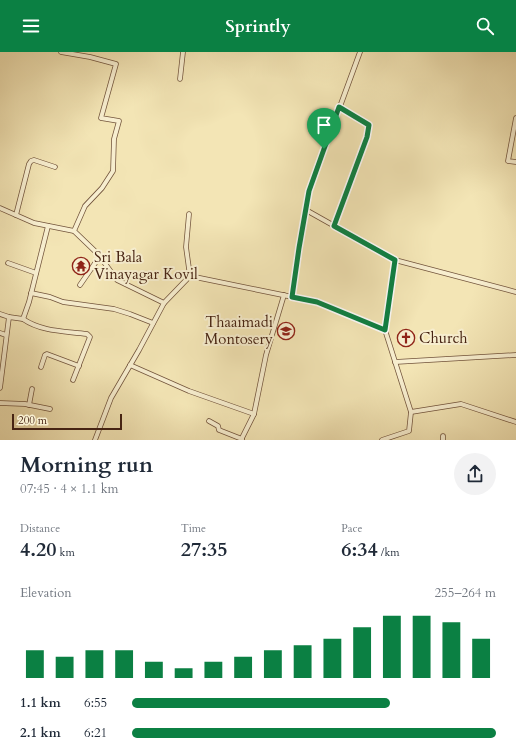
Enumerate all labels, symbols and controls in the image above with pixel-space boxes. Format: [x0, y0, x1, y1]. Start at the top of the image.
text: Sprintly [225, 14, 291, 39]
icon: menu [20, 15, 42, 37]
icon: search [474, 15, 496, 37]
pin [307, 108, 341, 149]
icon: arrive [313, 114, 335, 136]
place label: Sri Bala Vinayagar Kovil [94, 247, 198, 284]
temple icon: Sri Bala Vinayagar Kovil [71, 256, 91, 276]
place label: Thaaimadi Montosery [204, 312, 273, 349]
school or university icon: Thaaimadi Montosery [276, 321, 296, 341]
church icon: Church [396, 328, 416, 348]
place label: Church [419, 328, 468, 348]
scale bar [12, 412, 122, 431]
text: 200 m [18, 413, 47, 428]
text: Morning run [20, 450, 153, 480]
button: share [454, 453, 496, 495]
text: 07:45 · 4 × 1.1 km [20, 480, 119, 498]
text: Distance [20, 521, 60, 536]
text: Time [181, 521, 206, 536]
text: Pace [341, 521, 363, 536]
text: 4.20 [20, 536, 57, 563]
text: 27:35 [181, 536, 227, 563]
text: 6:34 [341, 536, 378, 563]
text: km [57, 545, 75, 560]
text: /km [378, 545, 400, 560]
text: Elevation [20, 584, 72, 602]
text: 255–264 m [434, 584, 496, 602]
text: 1.1 km [20, 694, 61, 712]
text: 6:55 [84, 694, 107, 712]
text: 2.1 km [20, 724, 61, 742]
text: 6:21 [84, 724, 107, 742]

